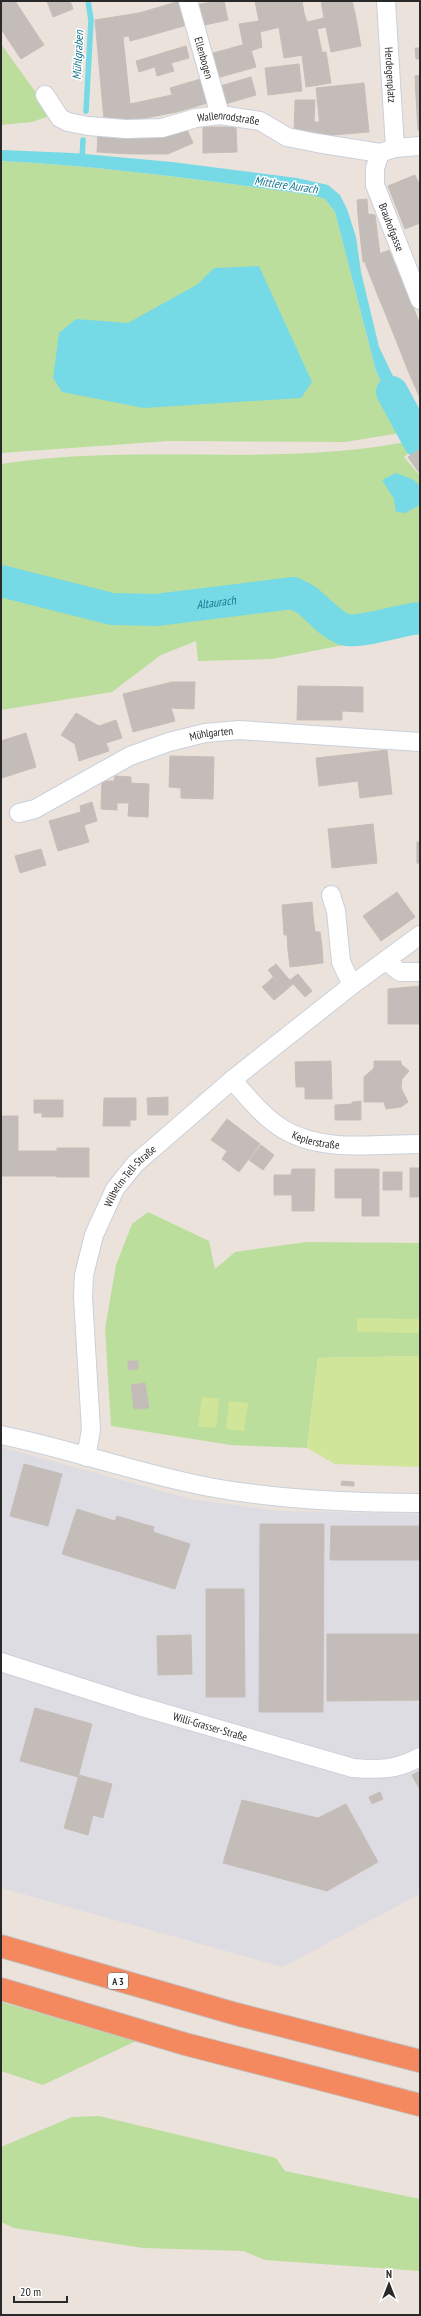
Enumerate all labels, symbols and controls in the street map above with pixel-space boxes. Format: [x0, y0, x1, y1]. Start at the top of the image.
water label: Mühlgraben [69, 29, 86, 80]
street label: Ellenbogen [191, 35, 217, 81]
street label: Herdegenplatz [382, 47, 399, 103]
street label: Wallenrodstraße [196, 108, 261, 128]
water label: Mittlere Aurach [254, 173, 319, 196]
street label: Brauhofgasse [376, 201, 407, 254]
water label: Altaurach [195, 592, 237, 612]
street label: Mühlgarten [188, 724, 234, 744]
street label: Keplerstraße [290, 1128, 341, 1152]
street label: Wilhelm-Tell-Straße [101, 1142, 159, 1209]
street label: Willi-Grasser-Straße [171, 1709, 249, 1744]
road number: A 3 [108, 1973, 128, 1989]
north arrow [369, 2264, 409, 2304]
text: N [386, 2267, 392, 2281]
scale bar [14, 2278, 67, 2304]
text: 20 m [20, 2284, 41, 2299]

